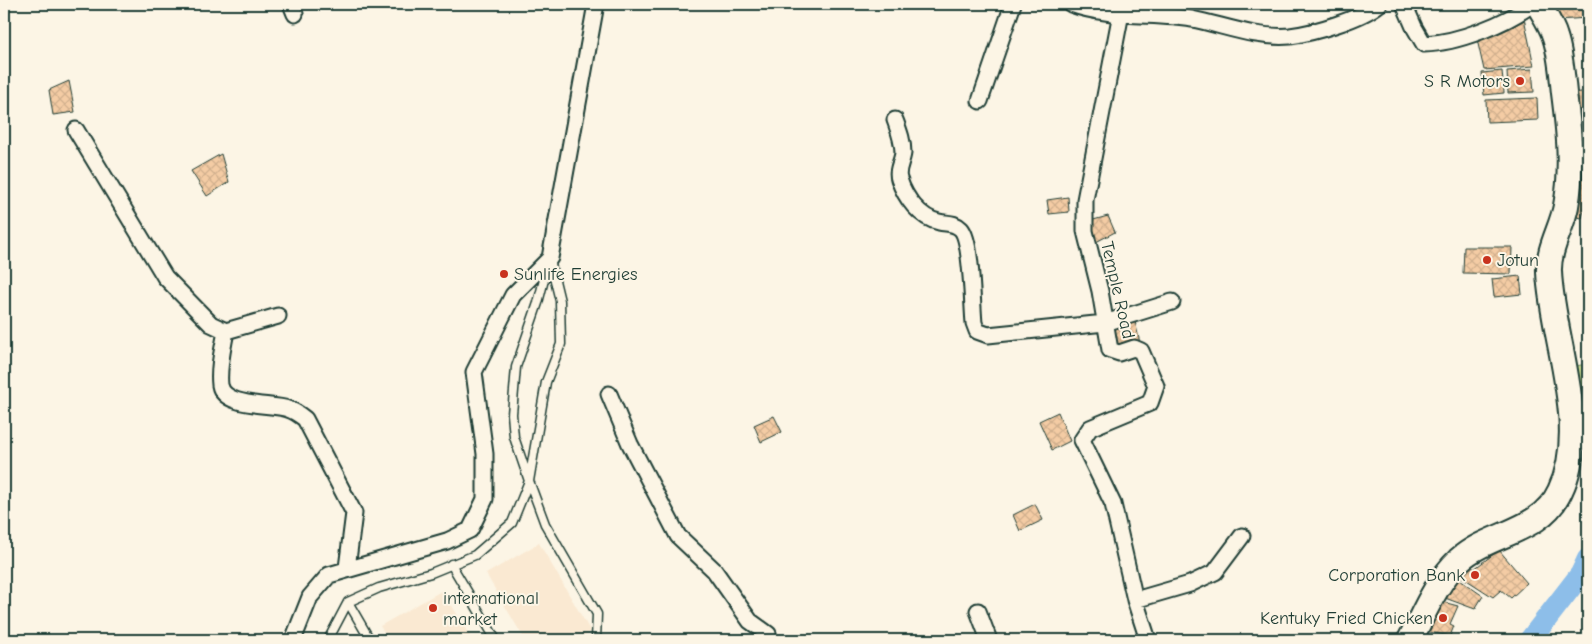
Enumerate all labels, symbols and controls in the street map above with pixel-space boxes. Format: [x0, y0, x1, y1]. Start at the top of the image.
place label: S R Motors [1424, 71, 1510, 92]
marker: S R Motors [1514, 75, 1526, 87]
street label: Temple Road [1096, 239, 1139, 341]
place label: Jotun [1497, 250, 1539, 271]
marker: Jotun [1481, 254, 1493, 266]
place label: Sunlife Energies [514, 264, 637, 285]
marker: Sunlife Energies [498, 268, 510, 280]
place label: Corporation Bank [1328, 565, 1465, 586]
marker: Corporation Bank [1469, 569, 1481, 581]
place label: international market [443, 588, 539, 630]
marker: international market [427, 602, 439, 614]
place label: Kentuky Fried Chicken [1260, 608, 1433, 629]
marker: Kentuky Fried Chicken [1437, 612, 1449, 624]

